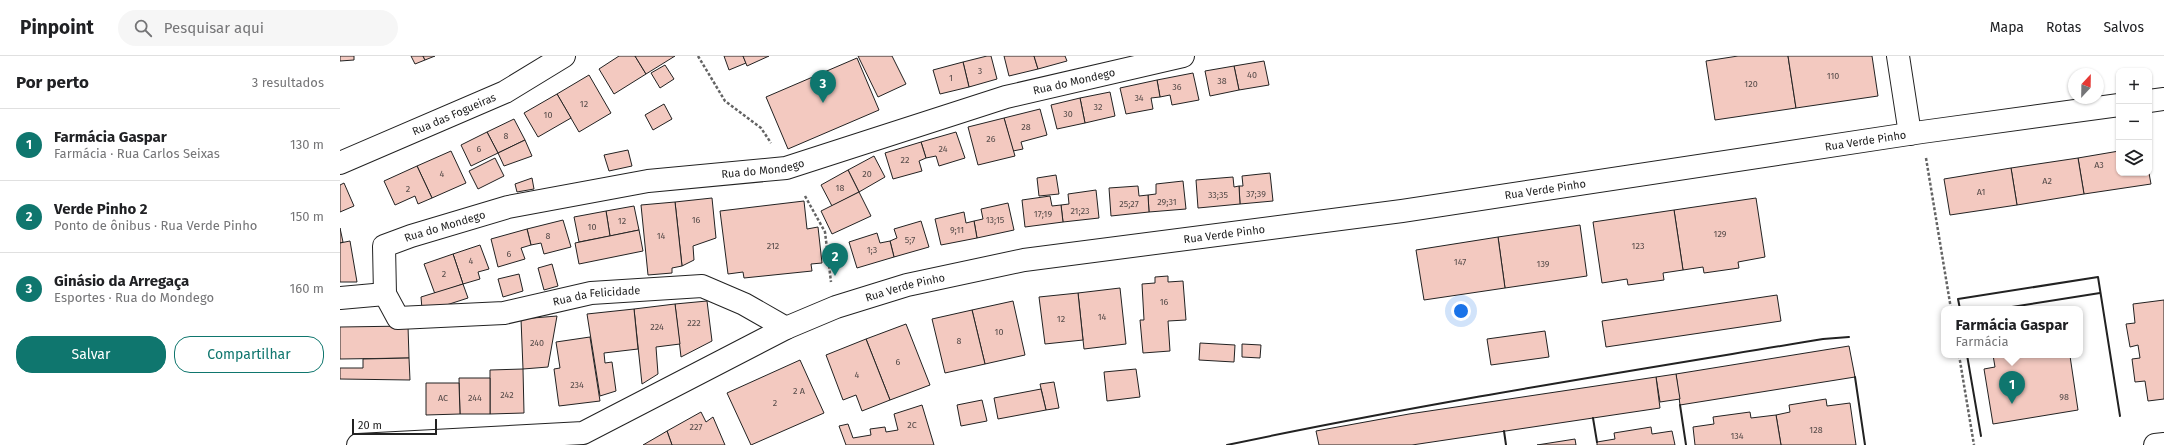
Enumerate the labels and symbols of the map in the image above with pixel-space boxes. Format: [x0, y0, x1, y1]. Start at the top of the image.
house number: 3 [978, 66, 982, 76]
street label: Rua do Mondego [1032, 66, 1116, 98]
north arrow [2068, 68, 2104, 104]
pin: 3 [810, 70, 836, 103]
house number: 40 [1247, 70, 1257, 80]
house number: 110 [1827, 71, 1839, 81]
house number: 1 [949, 73, 953, 83]
house number: 38 [1217, 76, 1227, 86]
house number: 120 [1744, 79, 1758, 89]
house number: 36 [1172, 82, 1182, 92]
street label: Rua das Fogueiras [410, 91, 498, 138]
house number: 34 [1134, 93, 1144, 103]
house number: 12 [580, 99, 588, 109]
house number: 32 [1094, 102, 1102, 112]
house number: 30 [1063, 109, 1073, 119]
house number: 10 [544, 110, 552, 120]
house number: 28 [1021, 122, 1031, 132]
street label: Rua Verde Pinho [1824, 128, 1907, 154]
house number: 8 [504, 131, 509, 141]
house number: 26 [986, 134, 996, 144]
house number: 6 [477, 144, 482, 154]
house number: 24 [938, 144, 948, 154]
house number: 22 [901, 155, 909, 165]
street label: Rua do Mondego [721, 156, 806, 181]
house number: A3 [2094, 160, 2104, 170]
house number: 4 [440, 169, 445, 179]
house number: 20 [862, 169, 872, 179]
house number: A2 [2042, 176, 2052, 186]
street label: Rua Verde Pinho [1504, 177, 1587, 202]
house number: 18 [836, 183, 844, 193]
house number: 2 [406, 184, 410, 194]
house number: A1 [1977, 187, 1985, 197]
house number: 37;39 [1246, 189, 1266, 199]
house number: 33;35 [1208, 190, 1229, 200]
house number: 29;31 [1157, 197, 1177, 207]
house number: 25;27 [1119, 199, 1139, 209]
house number: 21;23 [1070, 206, 1090, 216]
street label: Rua do Mondego [403, 208, 487, 245]
house number: 17;19 [1034, 209, 1052, 219]
house number: 16 [692, 215, 701, 225]
house number: 13;15 [986, 215, 1005, 225]
house number: 12 [618, 216, 626, 226]
house number: 10 [588, 222, 596, 232]
street label: Rua Verde Pinho [1183, 223, 1266, 246]
house number: 9;11 [950, 225, 964, 235]
house number: 129 [1714, 229, 1727, 239]
house number: 8 [546, 231, 551, 241]
house number: 14 [657, 231, 666, 241]
house number: 5;7 [905, 235, 915, 245]
house number: 212 [767, 241, 779, 251]
house number: 123 [1632, 241, 1644, 251]
pin: 2 [822, 243, 848, 276]
house number: 1;3 [867, 245, 877, 255]
house number: 6 [507, 249, 512, 259]
house number: 4 [469, 256, 474, 266]
house number: 147 [1454, 257, 1466, 267]
house number: 139 [1536, 259, 1550, 269]
house number: 2 [442, 269, 446, 279]
street label: Rua Verde Pinho [864, 271, 946, 305]
street label: Rua da Felicidade [552, 284, 641, 309]
house number: 16 [1160, 297, 1169, 307]
your location [1451, 301, 1471, 321]
house number: 14 [1098, 312, 1107, 322]
house number: 12 [1057, 314, 1065, 324]
house number: 222 [687, 318, 701, 328]
house number: 224 [650, 322, 664, 332]
house number: 10 [995, 327, 1003, 337]
house number: 8 [957, 336, 962, 346]
house number: 240 [530, 338, 544, 348]
house number: 6 [896, 357, 901, 367]
house number: 4 [855, 370, 860, 380]
pin: 1 [1999, 371, 2025, 404]
house number: 234 [570, 380, 584, 390]
house number: 2 A [793, 386, 806, 396]
house number: 242 [500, 390, 514, 400]
house number: 98 [2059, 392, 2069, 402]
house number: AC [438, 393, 448, 403]
house number: 244 [468, 393, 482, 403]
house number: 2 [773, 398, 777, 408]
scale bar [352, 417, 437, 436]
house number: 2C [907, 420, 917, 430]
house number: 227 [690, 422, 702, 432]
house number: 128 [1809, 425, 1823, 435]
house number: 134 [1730, 431, 1744, 441]

